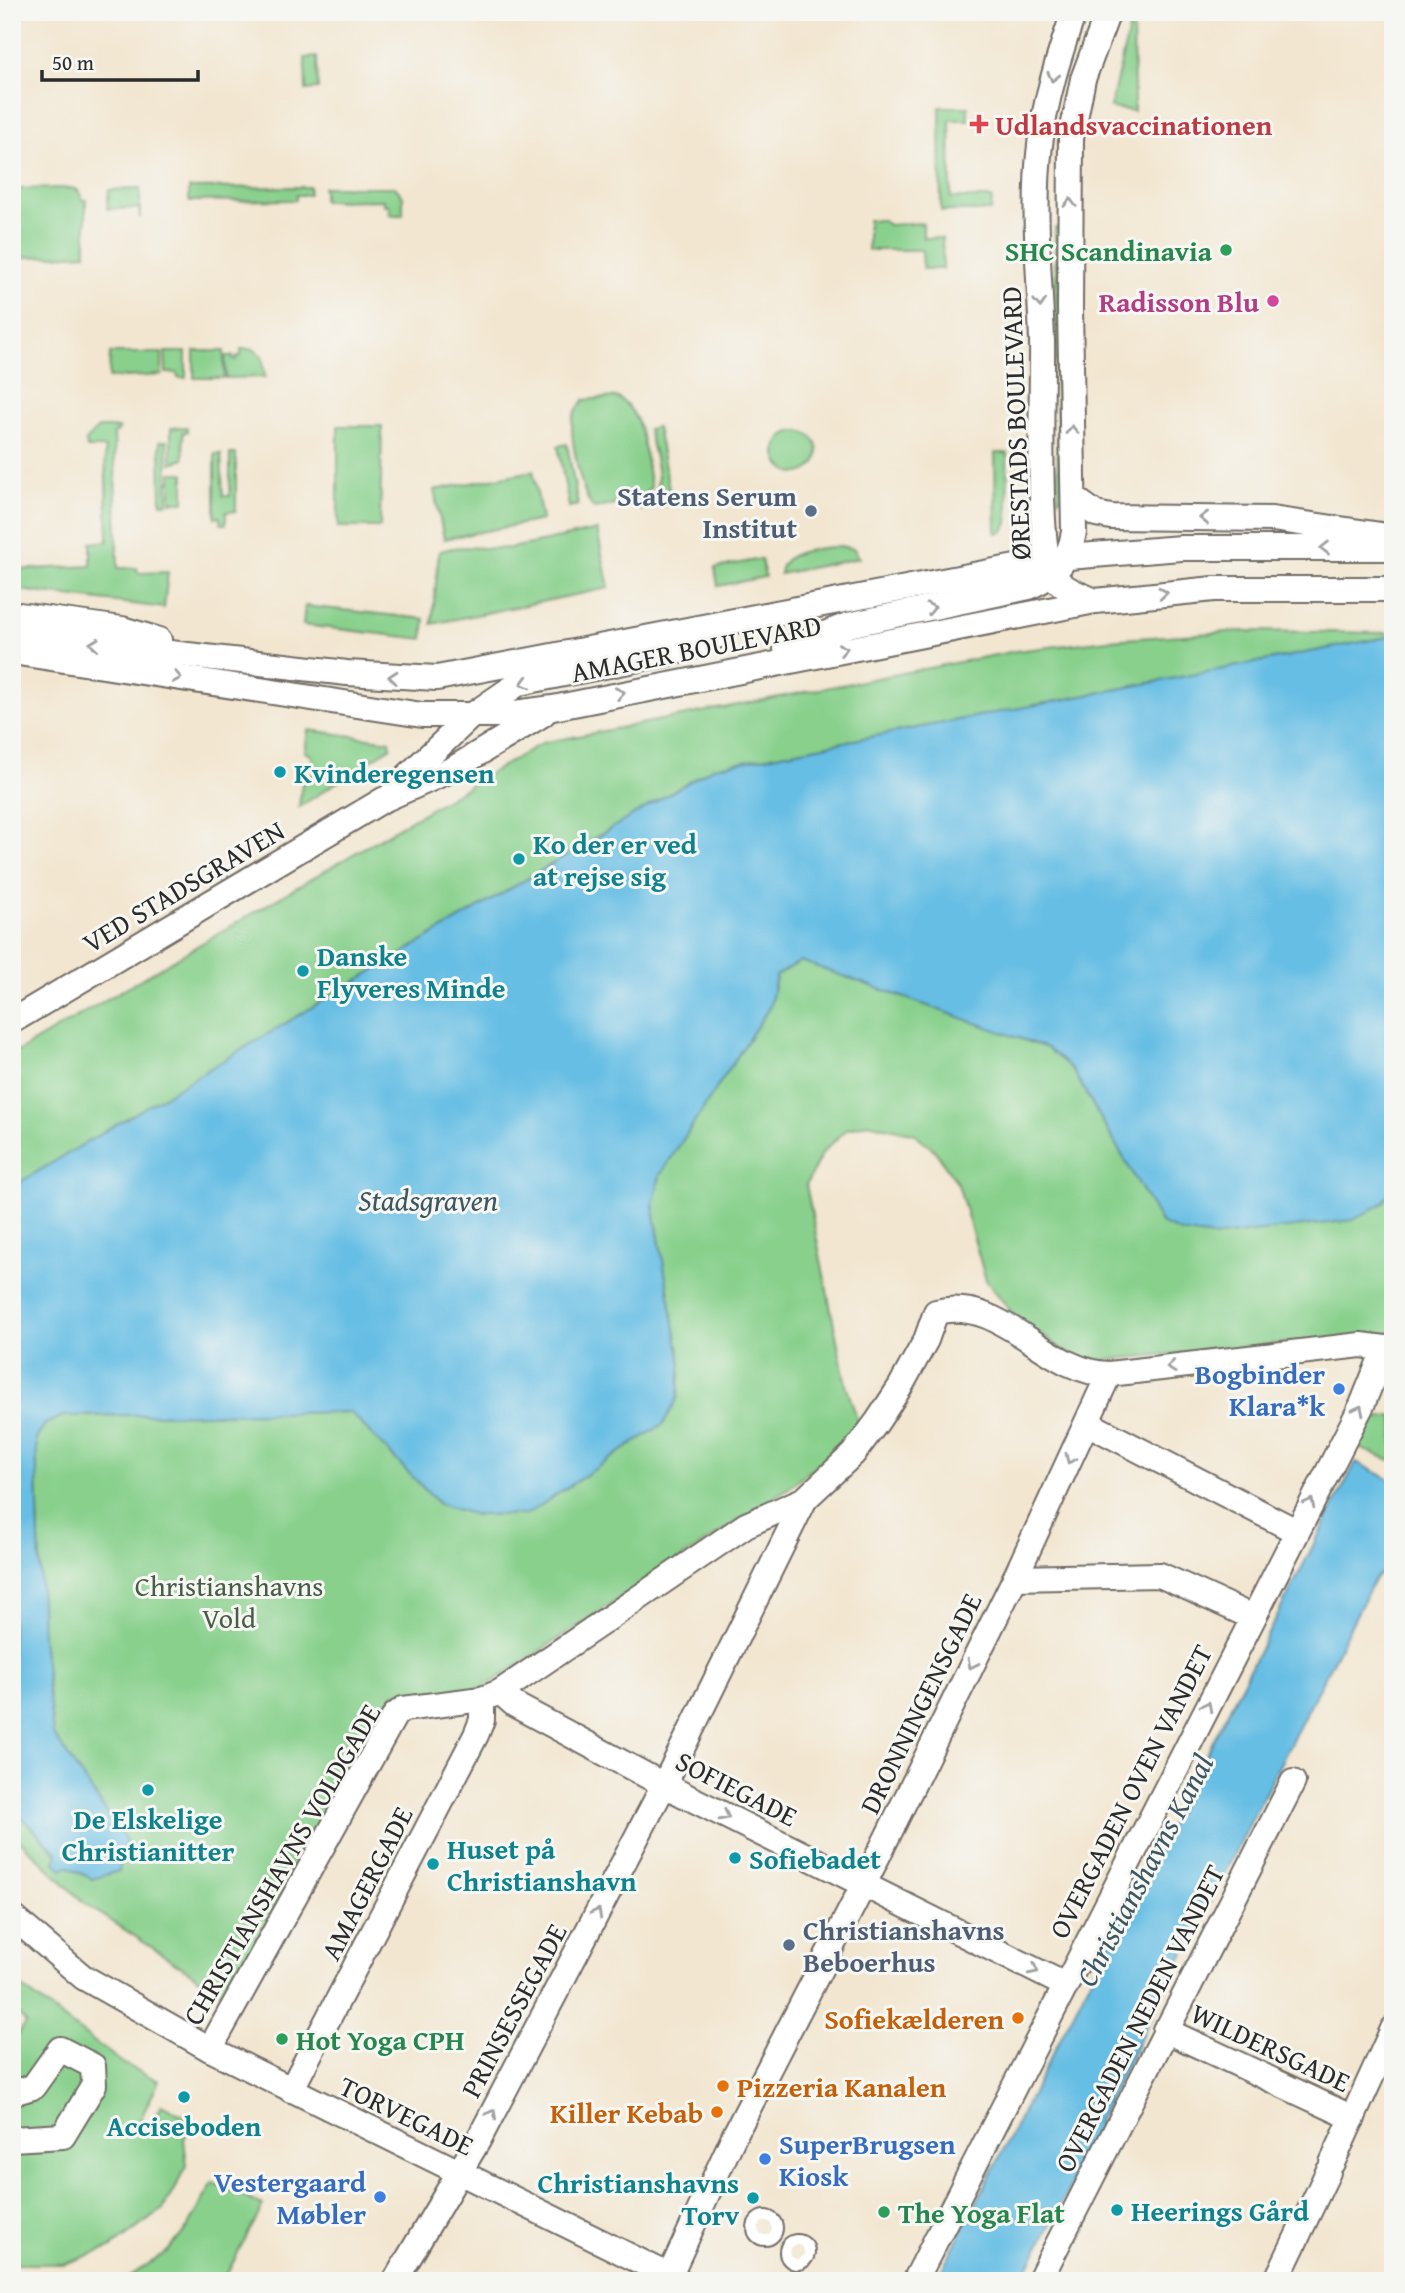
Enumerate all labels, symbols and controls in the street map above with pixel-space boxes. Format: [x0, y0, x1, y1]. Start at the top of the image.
scale bar [42, 38, 198, 82]
text: 50 m [52, 47, 94, 78]
one-way arrow [1047, 71, 1061, 83]
place label: Udlandsvaccinationen [995, 104, 1273, 145]
marker: Udlandsvaccinationen [969, 114, 989, 134]
one-way arrow [1062, 197, 1078, 207]
place label: SHC Scandinavia [1005, 230, 1213, 271]
marker: SHC Scandinavia [1218, 242, 1234, 258]
place label: Radisson Blu [1099, 281, 1259, 322]
street label: ØRESTADS BOULEVARD [990, 286, 1040, 560]
marker: Radisson Blu [1265, 293, 1281, 309]
one-way arrow [1032, 298, 1047, 309]
one-way arrow [1064, 424, 1080, 435]
place label: Statens Serum Institut [617, 475, 797, 548]
marker: Statens Serum Institut [803, 503, 819, 519]
one-way arrow [1198, 510, 1209, 526]
one-way arrow [1319, 540, 1329, 556]
one-way arrow [1157, 585, 1169, 600]
one-way arrow [925, 601, 937, 616]
street label: AMAGER BOULEVARD [567, 604, 825, 692]
one-way arrow [88, 637, 99, 652]
one-way arrow [837, 643, 849, 658]
one-way arrow [171, 669, 182, 684]
one-way arrow [387, 670, 399, 685]
one-way arrow [519, 674, 531, 689]
one-way arrow [614, 687, 626, 702]
place label: Kvinderegensen [294, 752, 495, 793]
marker: Kvinderegensen [272, 764, 288, 780]
street label: VED STADSGRAVEN [74, 809, 292, 963]
place label: Ko der er ved at rejse sig [533, 823, 698, 896]
marker: Ko der er ved at rejse sig [511, 851, 527, 867]
place label: Danske Flyveres Minde [317, 935, 505, 1008]
marker: Danske Flyveres Minde [295, 963, 311, 979]
water label: Stadsgraven [358, 1178, 498, 1222]
place label: Bogbinder Klara*k [1195, 1353, 1326, 1426]
one-way arrow [1166, 1359, 1177, 1374]
marker: Bogbinder Klara*k [1331, 1381, 1347, 1397]
one-way arrow [1350, 1405, 1364, 1417]
one-way arrow [1065, 1452, 1079, 1464]
one-way arrow [1302, 1498, 1315, 1510]
park label: Christianshavns Vold [135, 1565, 323, 1638]
street label: DRONNINGENSGADE [849, 1586, 991, 1820]
street label: OVERGADEN OVEN VANDET [1038, 1637, 1222, 1945]
one-way arrow [966, 1657, 980, 1669]
street label: CHRISTIANSHAVNS VOLDGADE [172, 1696, 390, 2032]
one-way arrow [1198, 1701, 1212, 1713]
street label: SOFIEGADE [669, 1740, 805, 1836]
water label: Christianshavns Kanal [1064, 1746, 1224, 1994]
marker: De Elskelige Christianitter [140, 1782, 156, 1798]
place label: De Elskelige Christianitter [62, 1798, 234, 1871]
street label: AMAGERGADE [310, 1799, 422, 1967]
one-way arrow [718, 1807, 730, 1821]
place label: Huset på Christianshavn [447, 1828, 637, 1901]
place label: Sofiebadet [749, 1838, 881, 1879]
marker: Sofiebadet [727, 1850, 743, 1866]
marker: Huset på Christianshavn [425, 1856, 441, 1872]
street label: OVERGADEN NEDEN VANDET [1044, 1857, 1235, 2179]
one-way arrow [589, 1907, 603, 1920]
place label: Christianshavns Beboerhus [803, 1909, 1005, 1982]
street label: PRINSESSEGADE [450, 1916, 576, 2104]
marker: Christianshavns Beboerhus [781, 1937, 797, 1953]
one-way arrow [1027, 1961, 1039, 1975]
street label: WILDERSGADE [1185, 1992, 1357, 2102]
place label: Sofiekælderen [824, 1998, 1004, 2039]
marker: Sofiekælderen [1010, 2010, 1026, 2026]
place label: Hot Yoga CPH [296, 2019, 464, 2060]
marker: Hot Yoga CPH [274, 2031, 290, 2047]
street label: TORVEGADE [333, 2065, 481, 2165]
place label: Pizzeria Kanalen [737, 2066, 947, 2107]
marker: Pizzeria Kanalen [715, 2078, 731, 2094]
marker: Acciseboden [176, 2089, 192, 2105]
place label: Killer Kebab [550, 2092, 703, 2133]
marker: Killer Kebab [709, 2104, 725, 2120]
place label: Acciseboden [107, 2105, 262, 2146]
one-way arrow [483, 2109, 497, 2121]
place label: SuperBrugsen Kiosk [779, 2123, 956, 2196]
marker: SuperBrugsen Kiosk [757, 2151, 773, 2167]
place label: Vestergaard Møbler [214, 2161, 367, 2234]
place label: Christianshavns Torv [537, 2162, 740, 2235]
marker: Vestergaard Møbler [372, 2189, 388, 2205]
marker: Christianshavns Torv [745, 2190, 761, 2206]
place label: Heerings Gård [1131, 2190, 1310, 2231]
place label: The Yoga Flat [898, 2192, 1065, 2233]
marker: Heerings Gård [1109, 2202, 1125, 2218]
marker: The Yoga Flat [876, 2204, 892, 2220]

